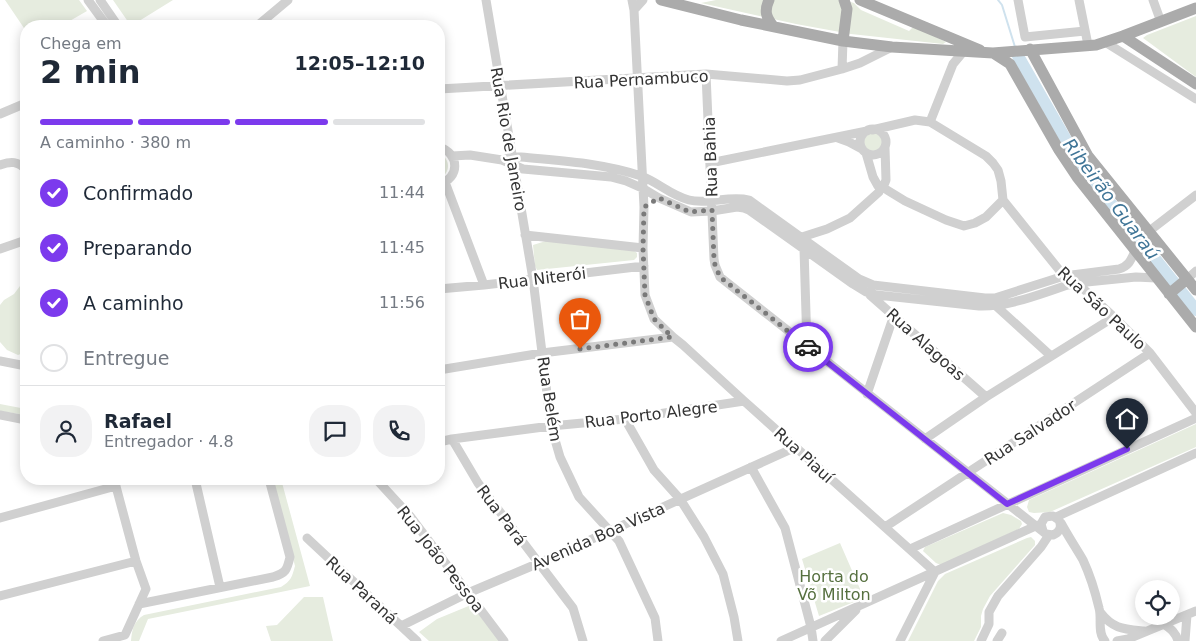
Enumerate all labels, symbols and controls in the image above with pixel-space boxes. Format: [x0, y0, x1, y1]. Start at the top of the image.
text: Chega em [40, 34, 122, 53]
text: 12:05–12:10 [295, 52, 425, 74]
text: 2 min [40, 53, 141, 91]
street label: Rua Rio de Janeiro [486, 66, 531, 213]
street label: Rua Pernambuco [573, 66, 709, 93]
street label: Rua Bahia [700, 116, 721, 198]
text: A caminho · 380 m [40, 133, 191, 152]
water label: Ribeirão Guaraú [1059, 134, 1164, 263]
icon: check [40, 179, 68, 207]
text: Confirmado [83, 182, 193, 204]
text: 11:44 [379, 183, 425, 202]
icon: check [40, 234, 68, 262]
text: Preparando [83, 237, 192, 259]
text: 11:45 [379, 238, 425, 257]
street label: Rua São Paulo [1054, 263, 1150, 354]
street label: Rua Niterói [497, 264, 587, 293]
icon: check [40, 289, 68, 317]
text: A caminho [83, 292, 184, 314]
text: 11:56 [379, 293, 425, 312]
pin [559, 298, 601, 349]
street label: Rua Alagoas [883, 304, 969, 384]
icon: bag [566, 305, 594, 333]
courier [783, 322, 833, 372]
icon: car [794, 333, 822, 361]
text: Entregue [83, 347, 169, 369]
street label: Rua Belém [533, 355, 566, 443]
street label: Rua Salvador [981, 395, 1080, 469]
street label: Rua Porto Alegre [584, 397, 718, 432]
pin [1106, 398, 1148, 449]
button: person [40, 405, 92, 457]
button: chat [309, 405, 361, 457]
button: phone [373, 405, 425, 457]
icon: home [1113, 405, 1141, 433]
text: Rafael [104, 410, 172, 432]
street label: Rua Piauí [770, 424, 838, 487]
text: Entregador · 4.8 [104, 432, 234, 451]
street label: Rua Pará [473, 481, 530, 549]
street label: Avenida Boa Vista [529, 498, 668, 574]
street label: Rua João Pessoa [393, 502, 488, 616]
street label: Rua Paraná [322, 553, 401, 628]
park label: Horta do Võ Milton [797, 567, 871, 604]
map controls [1135, 580, 1180, 625]
button: locate [1135, 580, 1180, 625]

